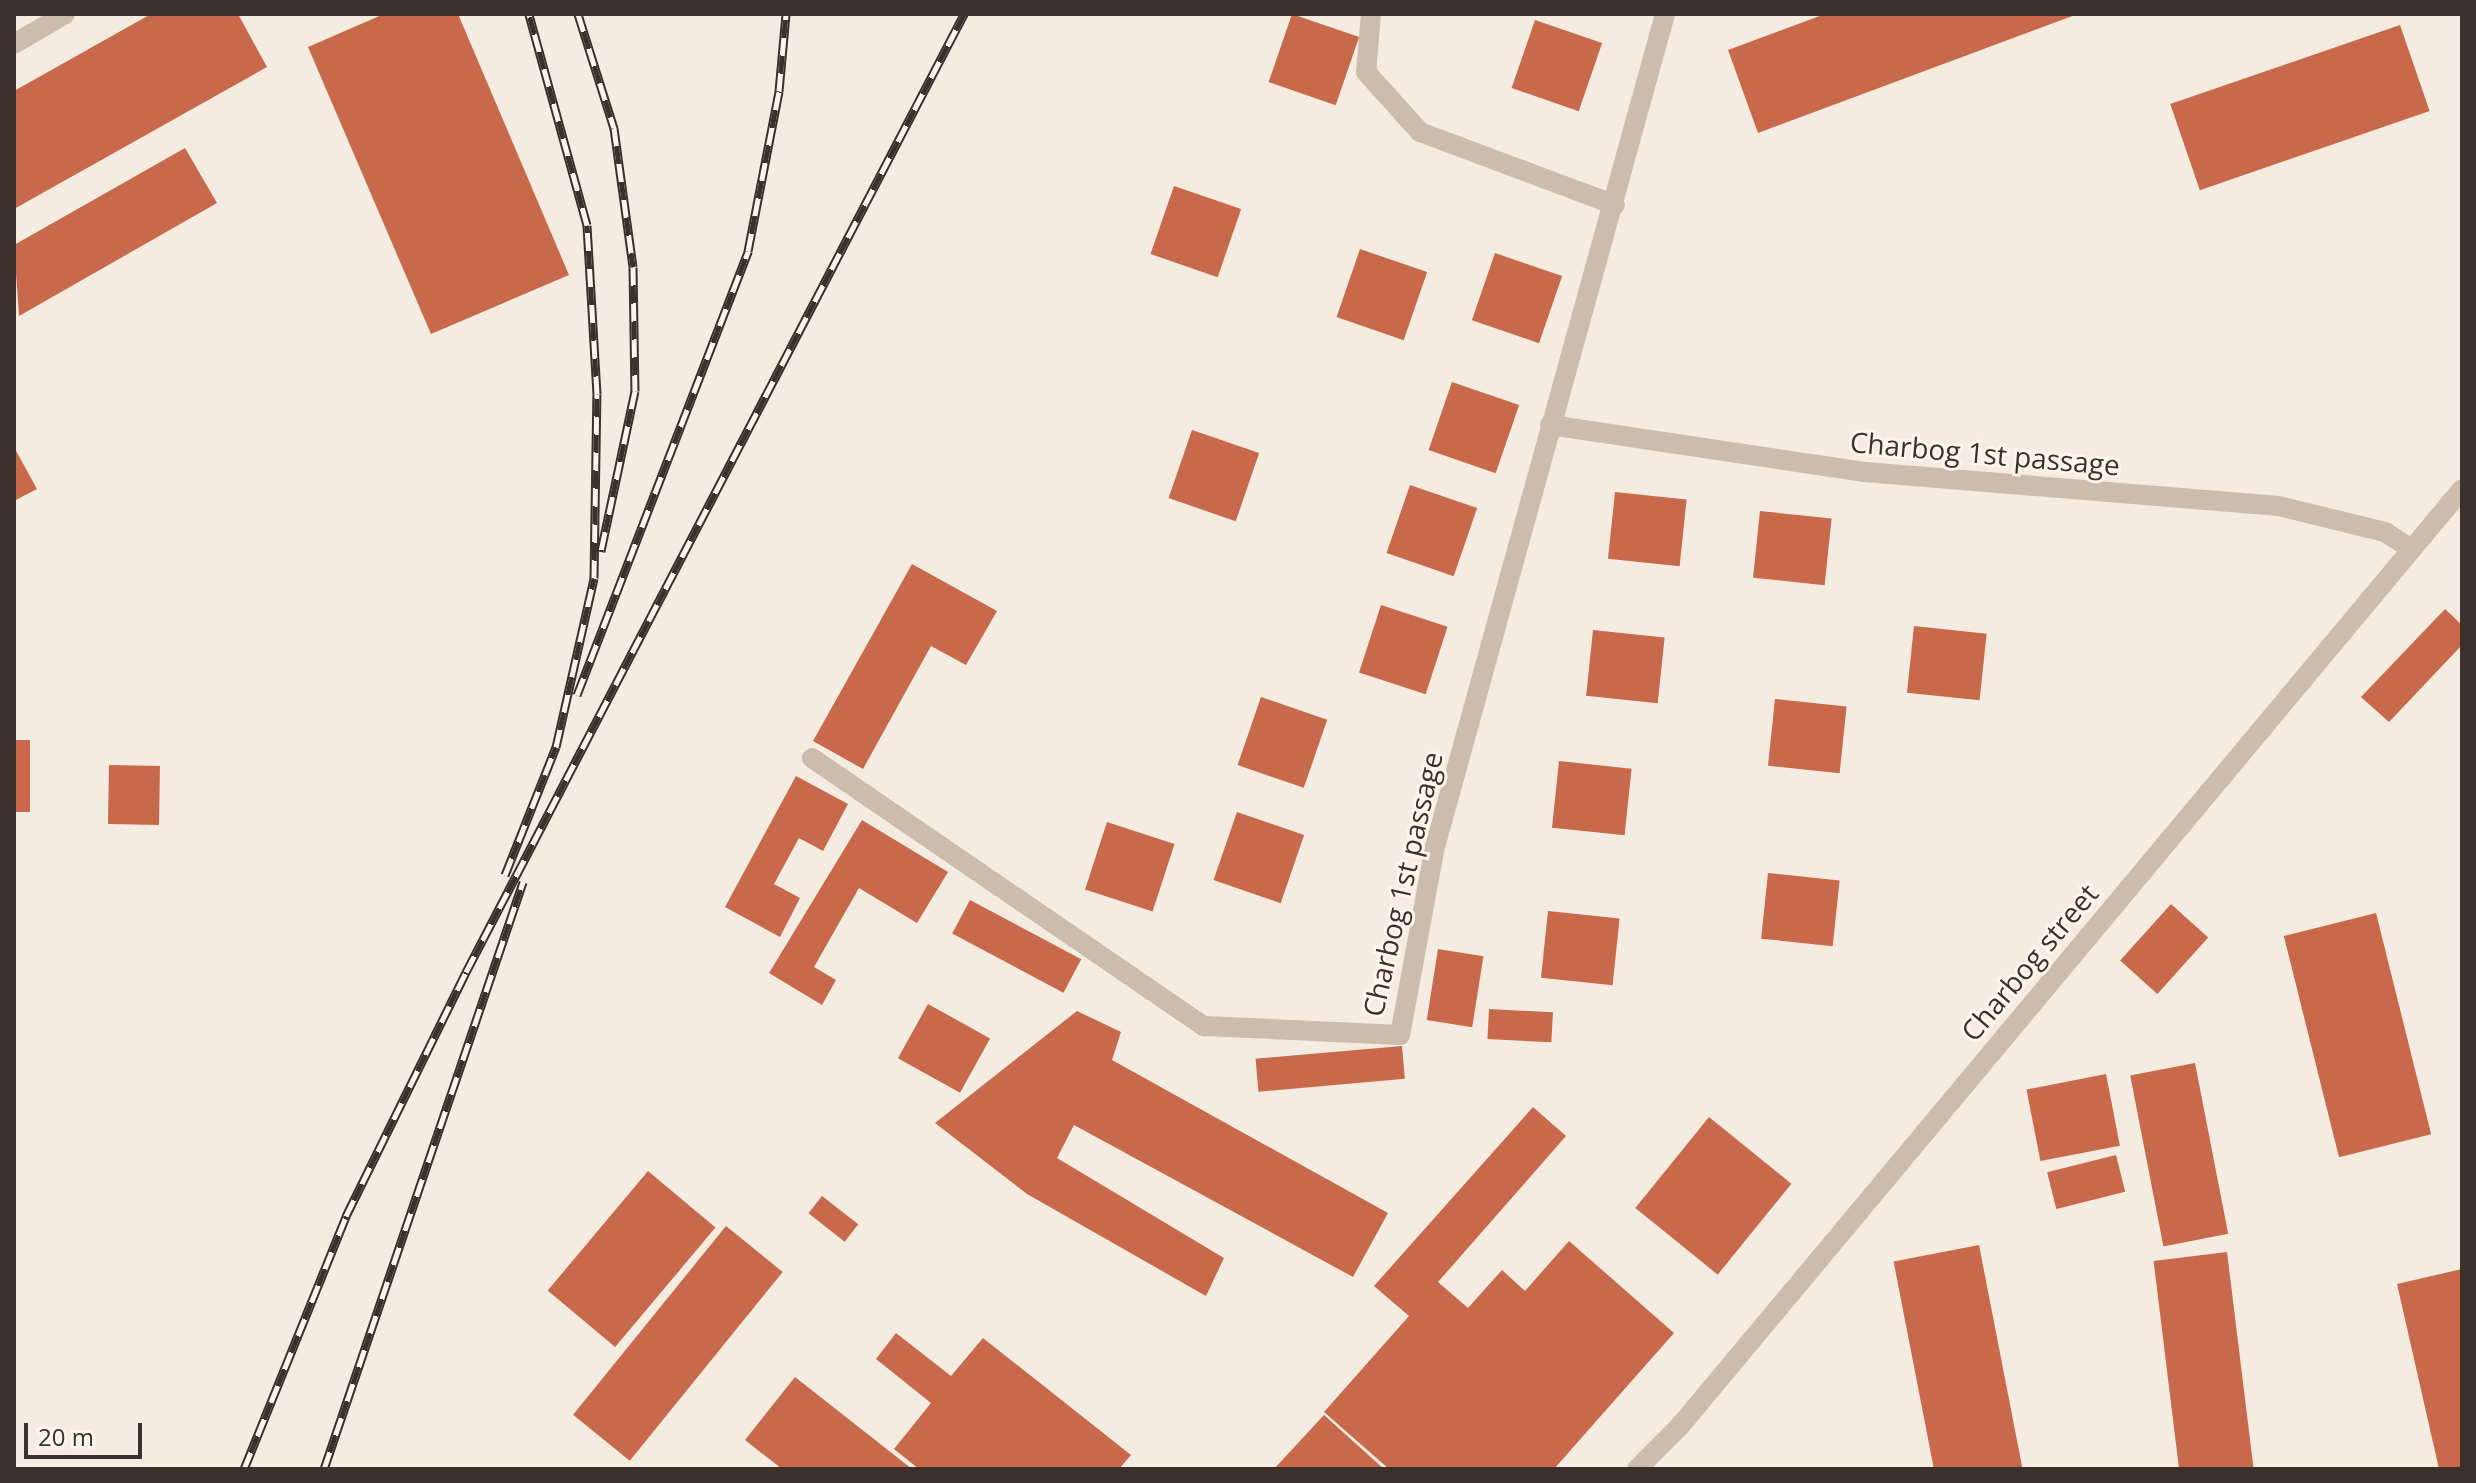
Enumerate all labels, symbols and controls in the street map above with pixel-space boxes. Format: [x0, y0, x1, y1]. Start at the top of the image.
street label: Chаrbog 1st passage [1849, 424, 2121, 482]
street label: Chаrbog 1st passage [1355, 748, 1449, 1020]
street label: Charbog street [1954, 877, 2104, 1047]
scale bar [28, 1407, 146, 1457]
text: 20 m [38, 1420, 94, 1453]

